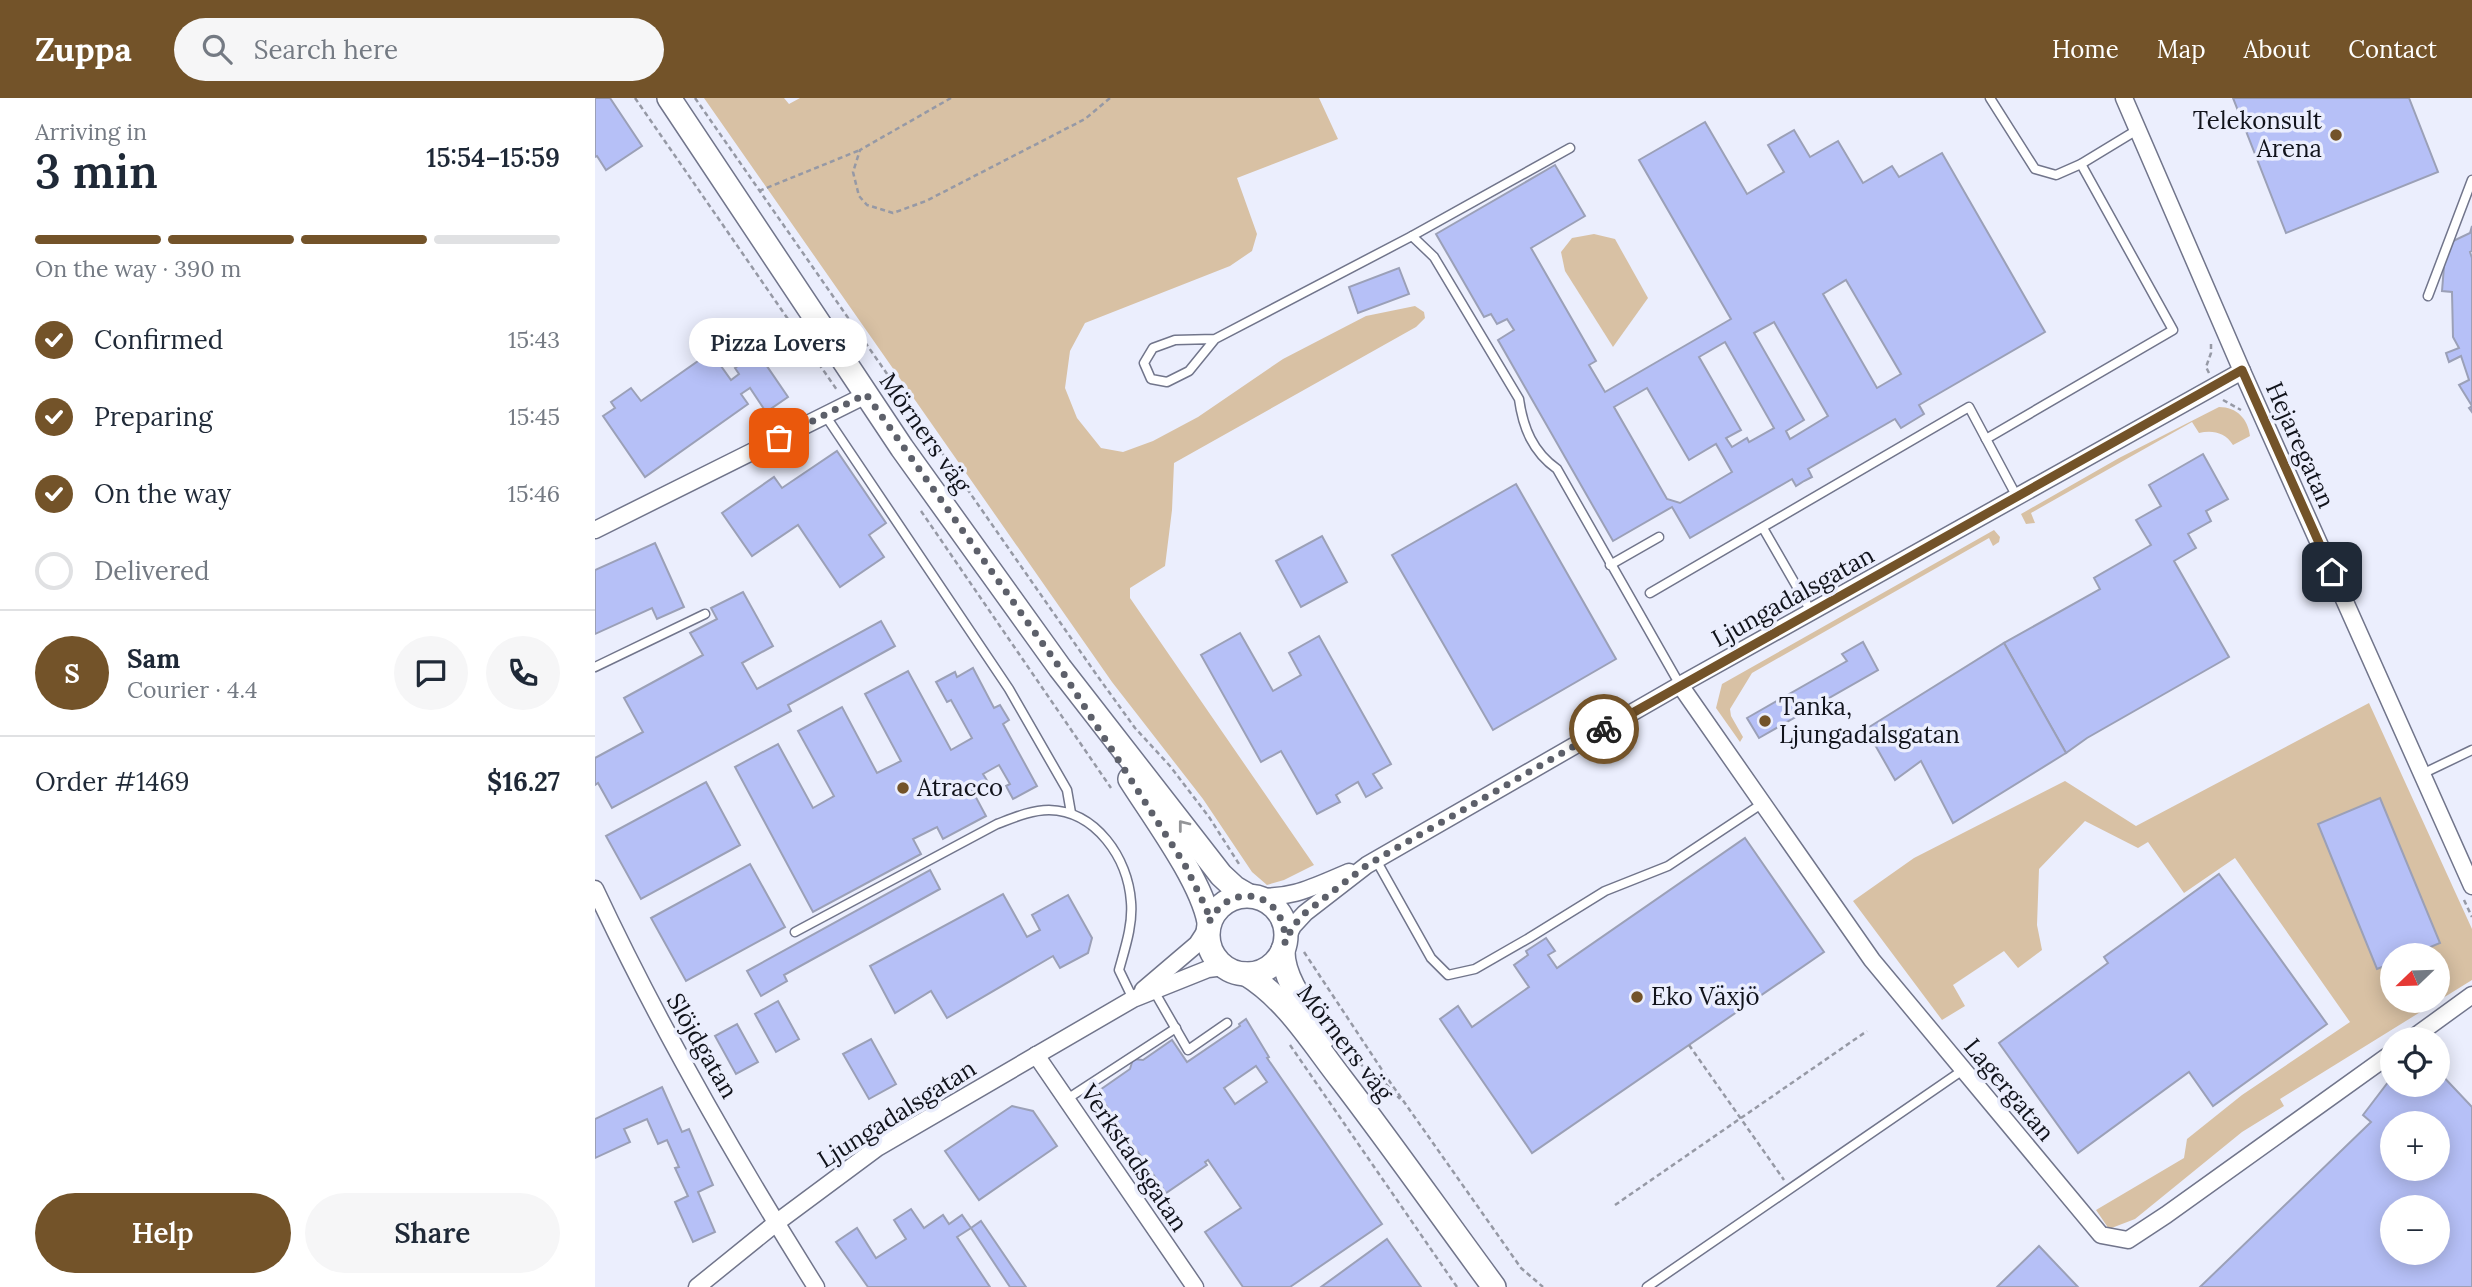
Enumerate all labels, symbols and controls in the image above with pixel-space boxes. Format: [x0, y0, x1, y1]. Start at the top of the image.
search box [174, 18, 664, 81]
text: Zuppa [35, 28, 132, 70]
icon: search [198, 30, 236, 68]
text: Search here [254, 33, 398, 66]
text: Home [2052, 34, 2119, 65]
text: Map [2157, 34, 2206, 65]
text: About [2244, 34, 2310, 65]
text: Contact [2348, 34, 2437, 65]
place label: Telekonsult Arena [2193, 105, 2323, 164]
text: Arriving in [35, 117, 147, 146]
marker: Telekonsult Arena [2328, 127, 2344, 143]
text: 15:54–15:59 [426, 141, 560, 174]
text: 3 min [35, 142, 158, 201]
text: On the way · 390 m [35, 254, 241, 283]
callout: Pizza Lovers [690, 319, 868, 368]
icon: check [35, 321, 73, 359]
text: Confirmed [94, 323, 223, 356]
text: 15:43 [508, 325, 560, 354]
text: Pizza Lovers [710, 328, 846, 357]
street label: Mörners väg [873, 367, 978, 499]
street label: Hejaregatan [2259, 377, 2342, 513]
icon: check [35, 398, 73, 436]
text: Preparing [94, 400, 213, 433]
text: 15:45 [508, 402, 560, 431]
pin [749, 408, 809, 468]
icon: bag [760, 419, 798, 457]
icon: check [35, 475, 73, 513]
text: On the way [94, 477, 231, 510]
text: 15:46 [508, 479, 560, 508]
street label: Ljungadalsgatan [1706, 539, 1879, 654]
pin [2302, 542, 2362, 602]
icon: home [2313, 553, 2351, 591]
text: Delivered [94, 554, 210, 587]
button: chat [394, 636, 468, 710]
button: phone [486, 636, 560, 710]
text: Sam [127, 642, 180, 675]
text: S [64, 657, 80, 690]
text: Courier · 4.4 [127, 675, 258, 704]
place label: Tanka, Ljungadalsgatan [1779, 691, 1960, 750]
courier [1569, 694, 1639, 764]
icon: bike [1585, 710, 1623, 748]
marker: Tanka, Ljungadalsgatan [1757, 713, 1773, 729]
text: Order #1469 [35, 765, 190, 798]
text: $16.27 [487, 765, 560, 798]
place label: Atracco [916, 772, 1003, 803]
marker: Atracco [895, 780, 911, 796]
one-way arrow [1178, 820, 1191, 832]
north arrow [2380, 943, 2450, 1013]
map controls [2380, 943, 2450, 1265]
street label: Mörners väg [1290, 978, 1401, 1108]
place label: Eko Växjö [1651, 981, 1760, 1012]
street label: Slöjdgatan [660, 988, 745, 1104]
marker: Eko Växjö [1629, 989, 1645, 1005]
button: locate [2380, 1027, 2450, 1097]
street label: Lagergatan [1957, 1032, 2061, 1148]
street label: Ljungadalsgatan [812, 1053, 982, 1175]
street label: Verkstadsgatan [1073, 1077, 1195, 1237]
button: + [2380, 1111, 2450, 1181]
button: Help [35, 1193, 291, 1273]
button: Share [305, 1193, 560, 1273]
button: − [2380, 1195, 2450, 1265]

